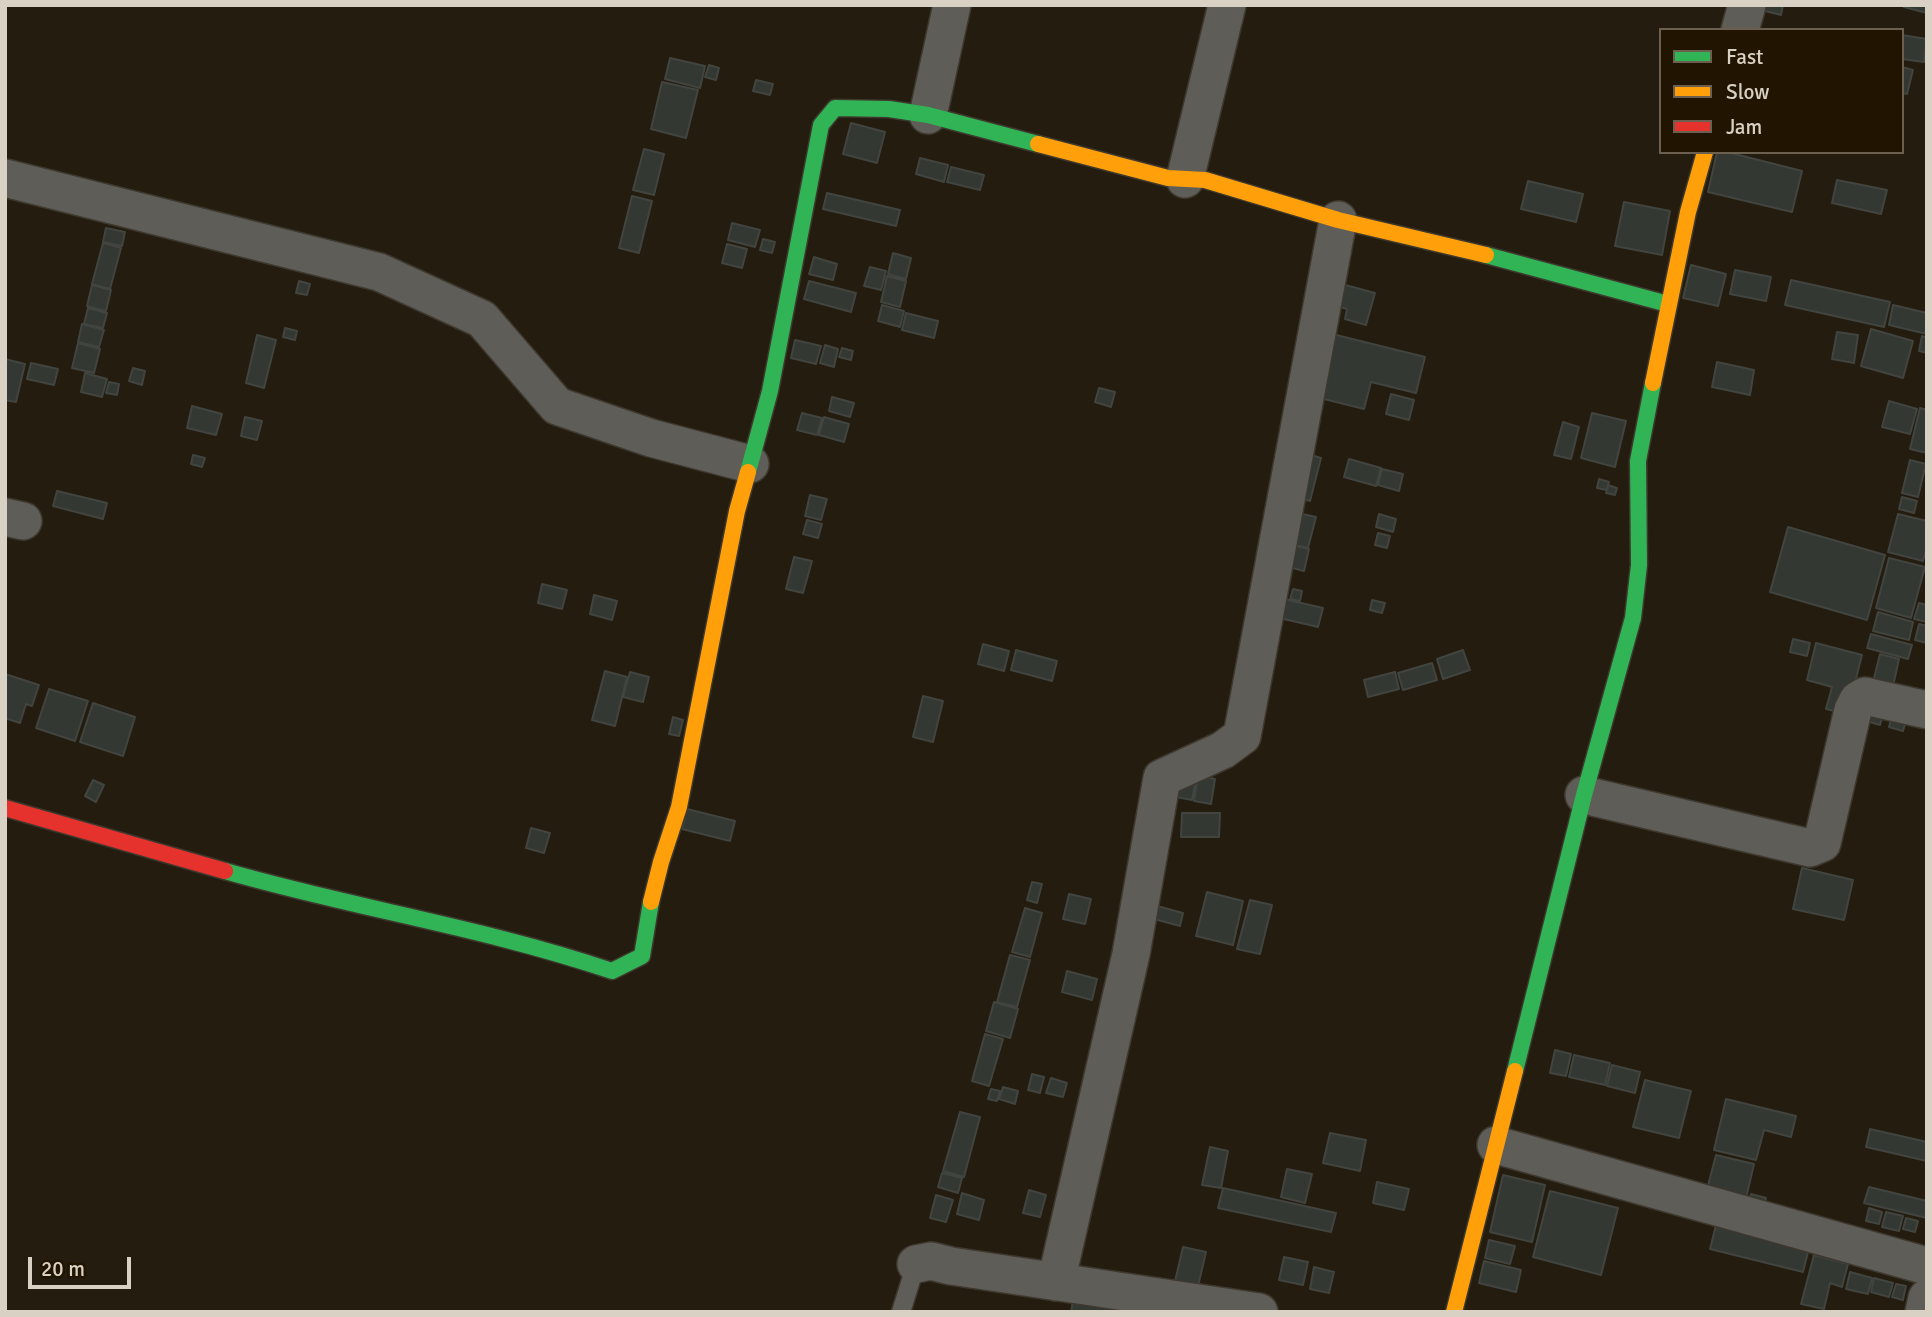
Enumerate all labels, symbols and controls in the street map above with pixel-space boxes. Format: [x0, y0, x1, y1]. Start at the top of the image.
legend [1659, 28, 1904, 154]
text: Fast [1726, 44, 1763, 70]
text: Slow [1726, 79, 1770, 105]
text: Jam [1726, 114, 1762, 140]
scale bar [32, 1244, 135, 1288]
text: 20 m [41, 1256, 85, 1282]

